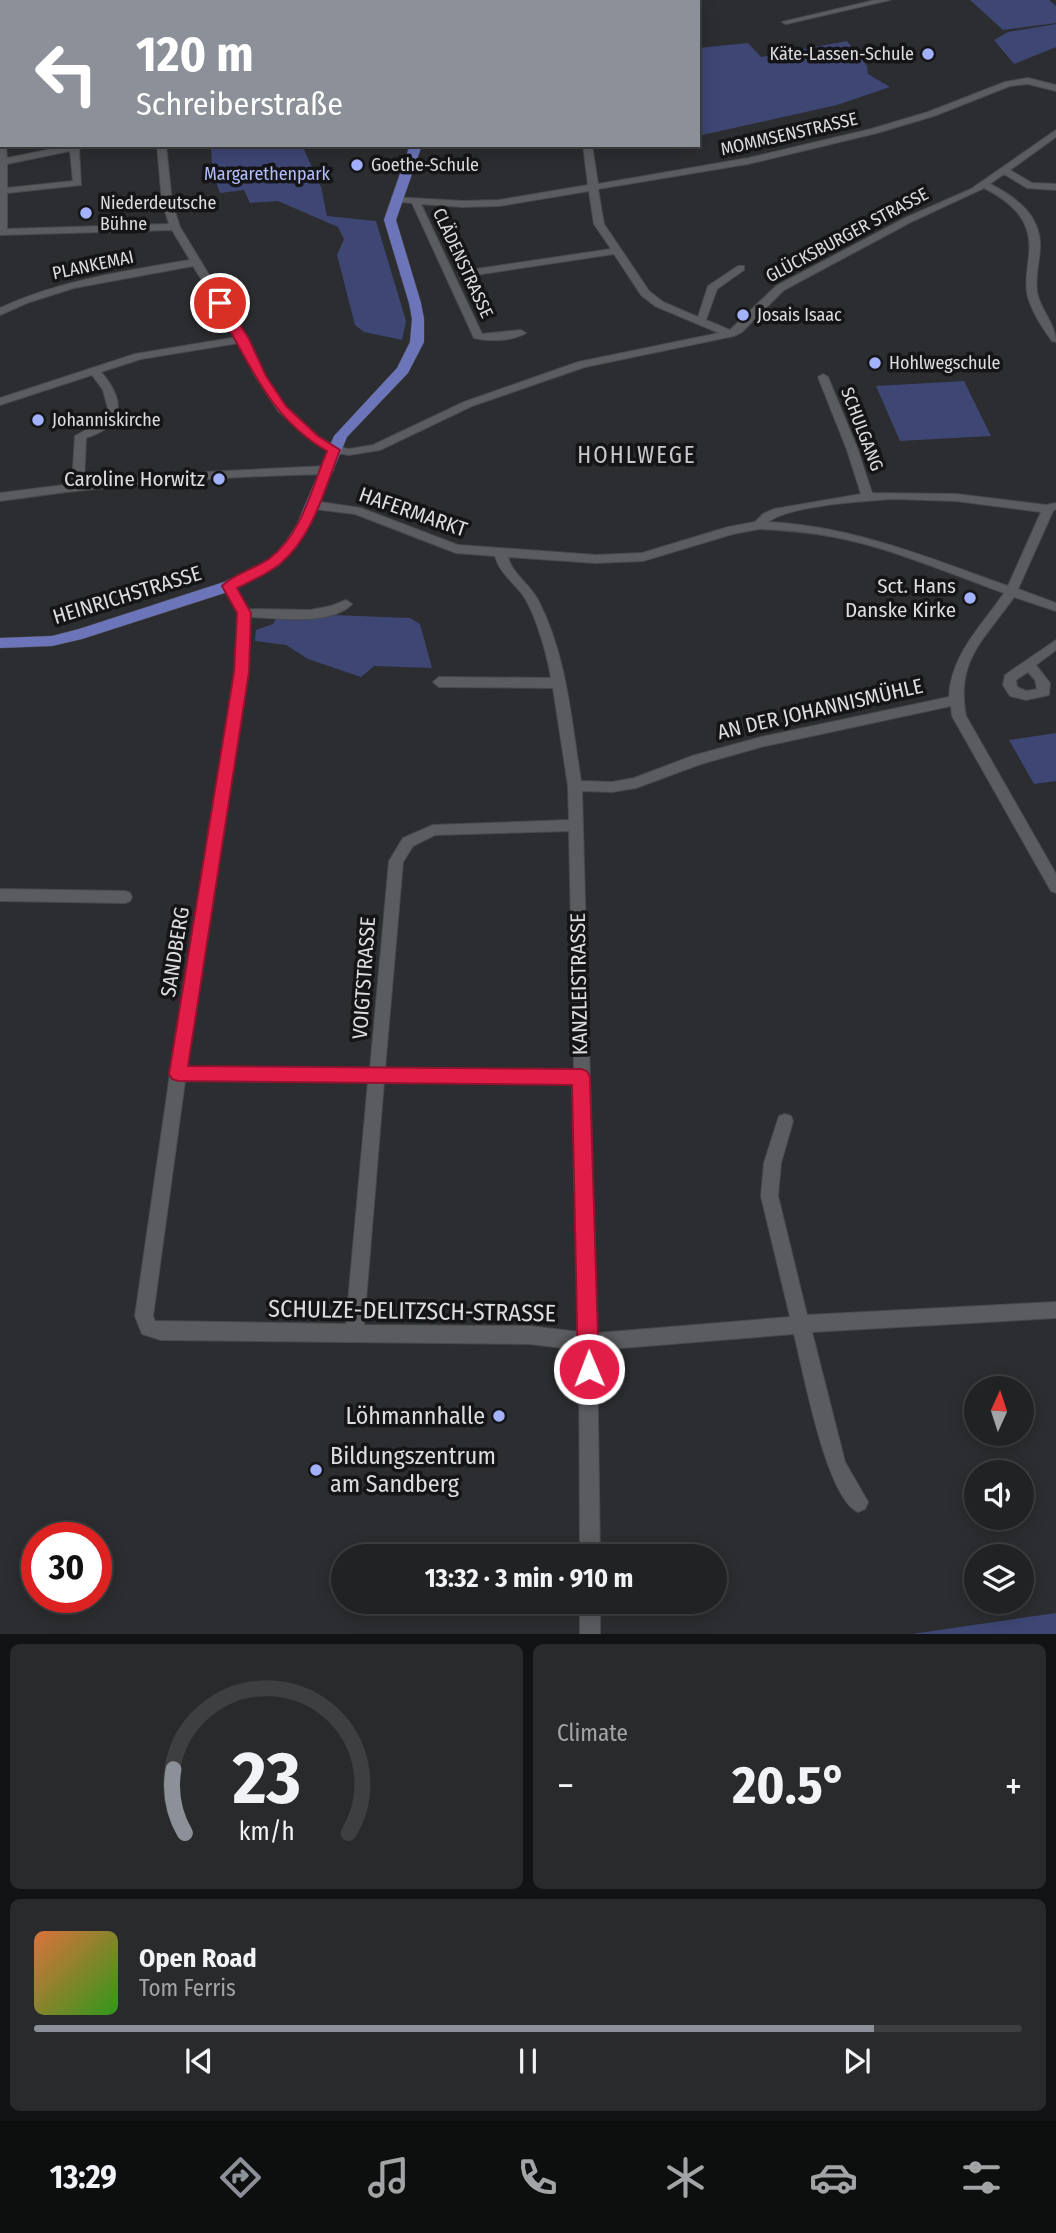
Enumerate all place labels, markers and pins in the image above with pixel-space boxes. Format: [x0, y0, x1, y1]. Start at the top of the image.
place label: Käte-Lassen-Schule [770, 43, 914, 65]
marker: Käte-Lassen-Schule [920, 46, 936, 62]
place label: Goethe-Schule [371, 154, 479, 176]
marker: Goethe-Schule [349, 157, 365, 173]
place label: Niederdeutsche Bühne [100, 192, 216, 235]
marker: Niederdeutsche Bühne [78, 205, 94, 221]
pin [190, 273, 250, 333]
place label: Josais Isaac [757, 304, 842, 326]
marker: Josais Isaac [735, 307, 751, 323]
place label: Hohlwegschule [889, 352, 1001, 374]
marker: Hohlwegschule [867, 355, 883, 371]
place label: Johanniskirche [52, 409, 161, 431]
marker: Johanniskirche [30, 412, 46, 428]
place label: Caroline Horwitz [64, 466, 205, 492]
marker: Caroline Horwitz [211, 471, 227, 487]
place label: Sct. Hans Danske Kirke [845, 573, 956, 623]
marker: Sct. Hans Danske Kirke [962, 590, 978, 606]
place label: Löhmannhalle [346, 1402, 485, 1430]
marker: Löhmannhalle [491, 1408, 507, 1424]
place label: Bildungszentrum am Sandberg [330, 1442, 496, 1498]
marker: Bildungszentrum am Sandberg [308, 1462, 324, 1478]

